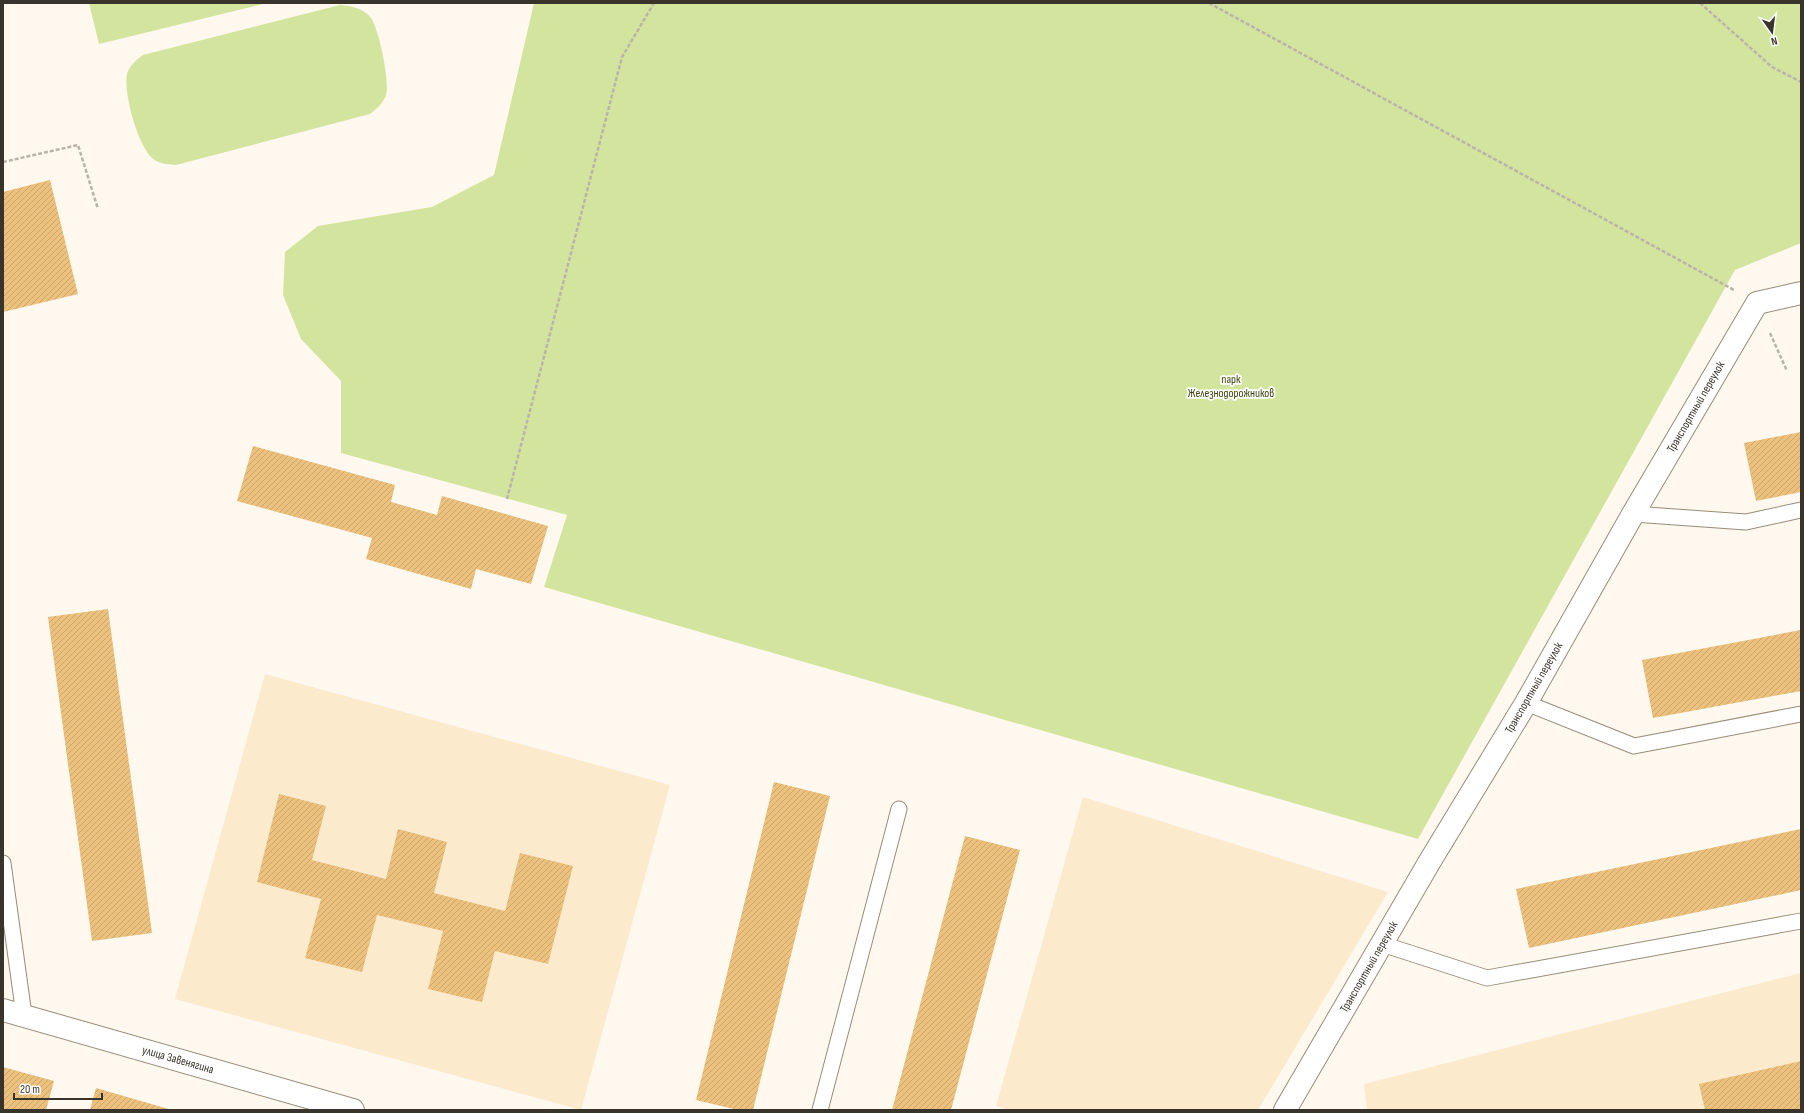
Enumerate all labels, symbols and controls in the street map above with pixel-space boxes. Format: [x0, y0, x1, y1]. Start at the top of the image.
north arrow [1752, 12, 1792, 52]
text: N [1770, 34, 1779, 48]
street label: Транспортный переулок [1664, 358, 1728, 455]
park label: парк Железнодорожников [1188, 372, 1274, 401]
street label: Транспортный переулок [1502, 639, 1566, 736]
street label: Транспортный переулок [1337, 918, 1401, 1015]
street label: улица Завенягина [140, 1043, 216, 1077]
scale bar [14, 1075, 102, 1101]
text: 20 m [20, 1082, 40, 1097]

